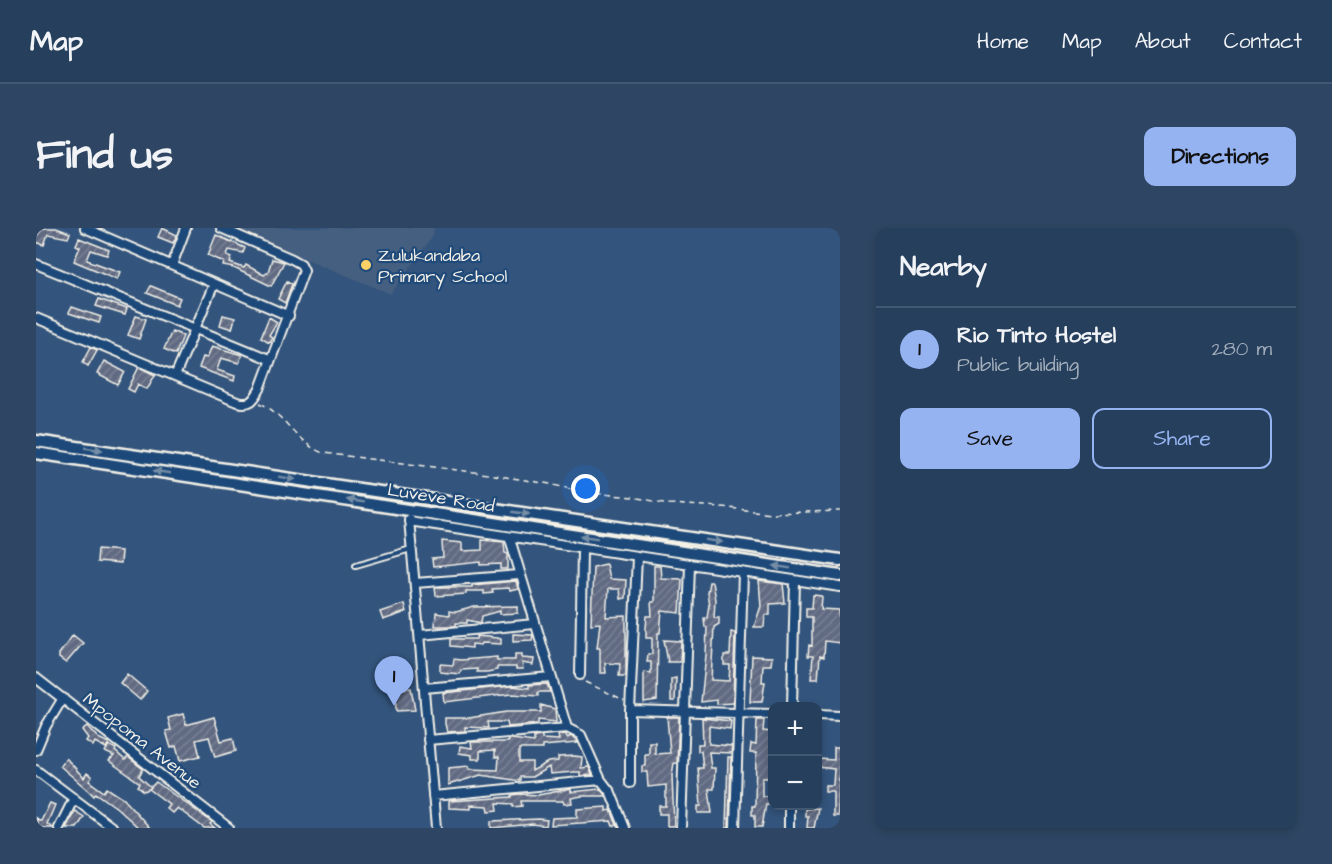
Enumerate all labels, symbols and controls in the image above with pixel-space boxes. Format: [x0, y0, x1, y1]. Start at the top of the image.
text: Map [30, 22, 83, 61]
text: Home [977, 27, 1029, 56]
text: Map [1062, 27, 1102, 56]
text: About [1135, 27, 1191, 56]
text: Contact [1224, 27, 1302, 56]
text: Find us [36, 127, 173, 185]
button: Directions [1144, 127, 1296, 186]
place label: Zulukandaba Primary School [378, 243, 507, 290]
text: Nearby [900, 249, 987, 285]
marker: Zulukandaba Primary School [359, 258, 373, 272]
text: Rio Tinto Hostel [957, 320, 1116, 351]
text: 1 [918, 335, 921, 363]
text: 280 m [1211, 335, 1272, 363]
text: Public building [957, 351, 1079, 379]
button: Save [900, 408, 1080, 469]
button: Share [1092, 408, 1272, 469]
one-way arrow [84, 445, 103, 454]
one-way arrow [153, 468, 172, 477]
one-way arrow [277, 473, 296, 482]
your location [571, 474, 600, 503]
street label: Luveve Road [386, 477, 496, 519]
one-way arrow [346, 497, 365, 506]
one-way arrow [512, 508, 531, 517]
one-way arrow [580, 533, 599, 542]
one-way arrow [705, 537, 724, 546]
one-way arrow [773, 562, 792, 571]
pin: 1 [374, 656, 414, 706]
street label: Mpopoma Avenue [78, 687, 207, 795]
map controls [768, 702, 822, 810]
button: + [768, 702, 822, 756]
button: − [768, 756, 822, 810]

